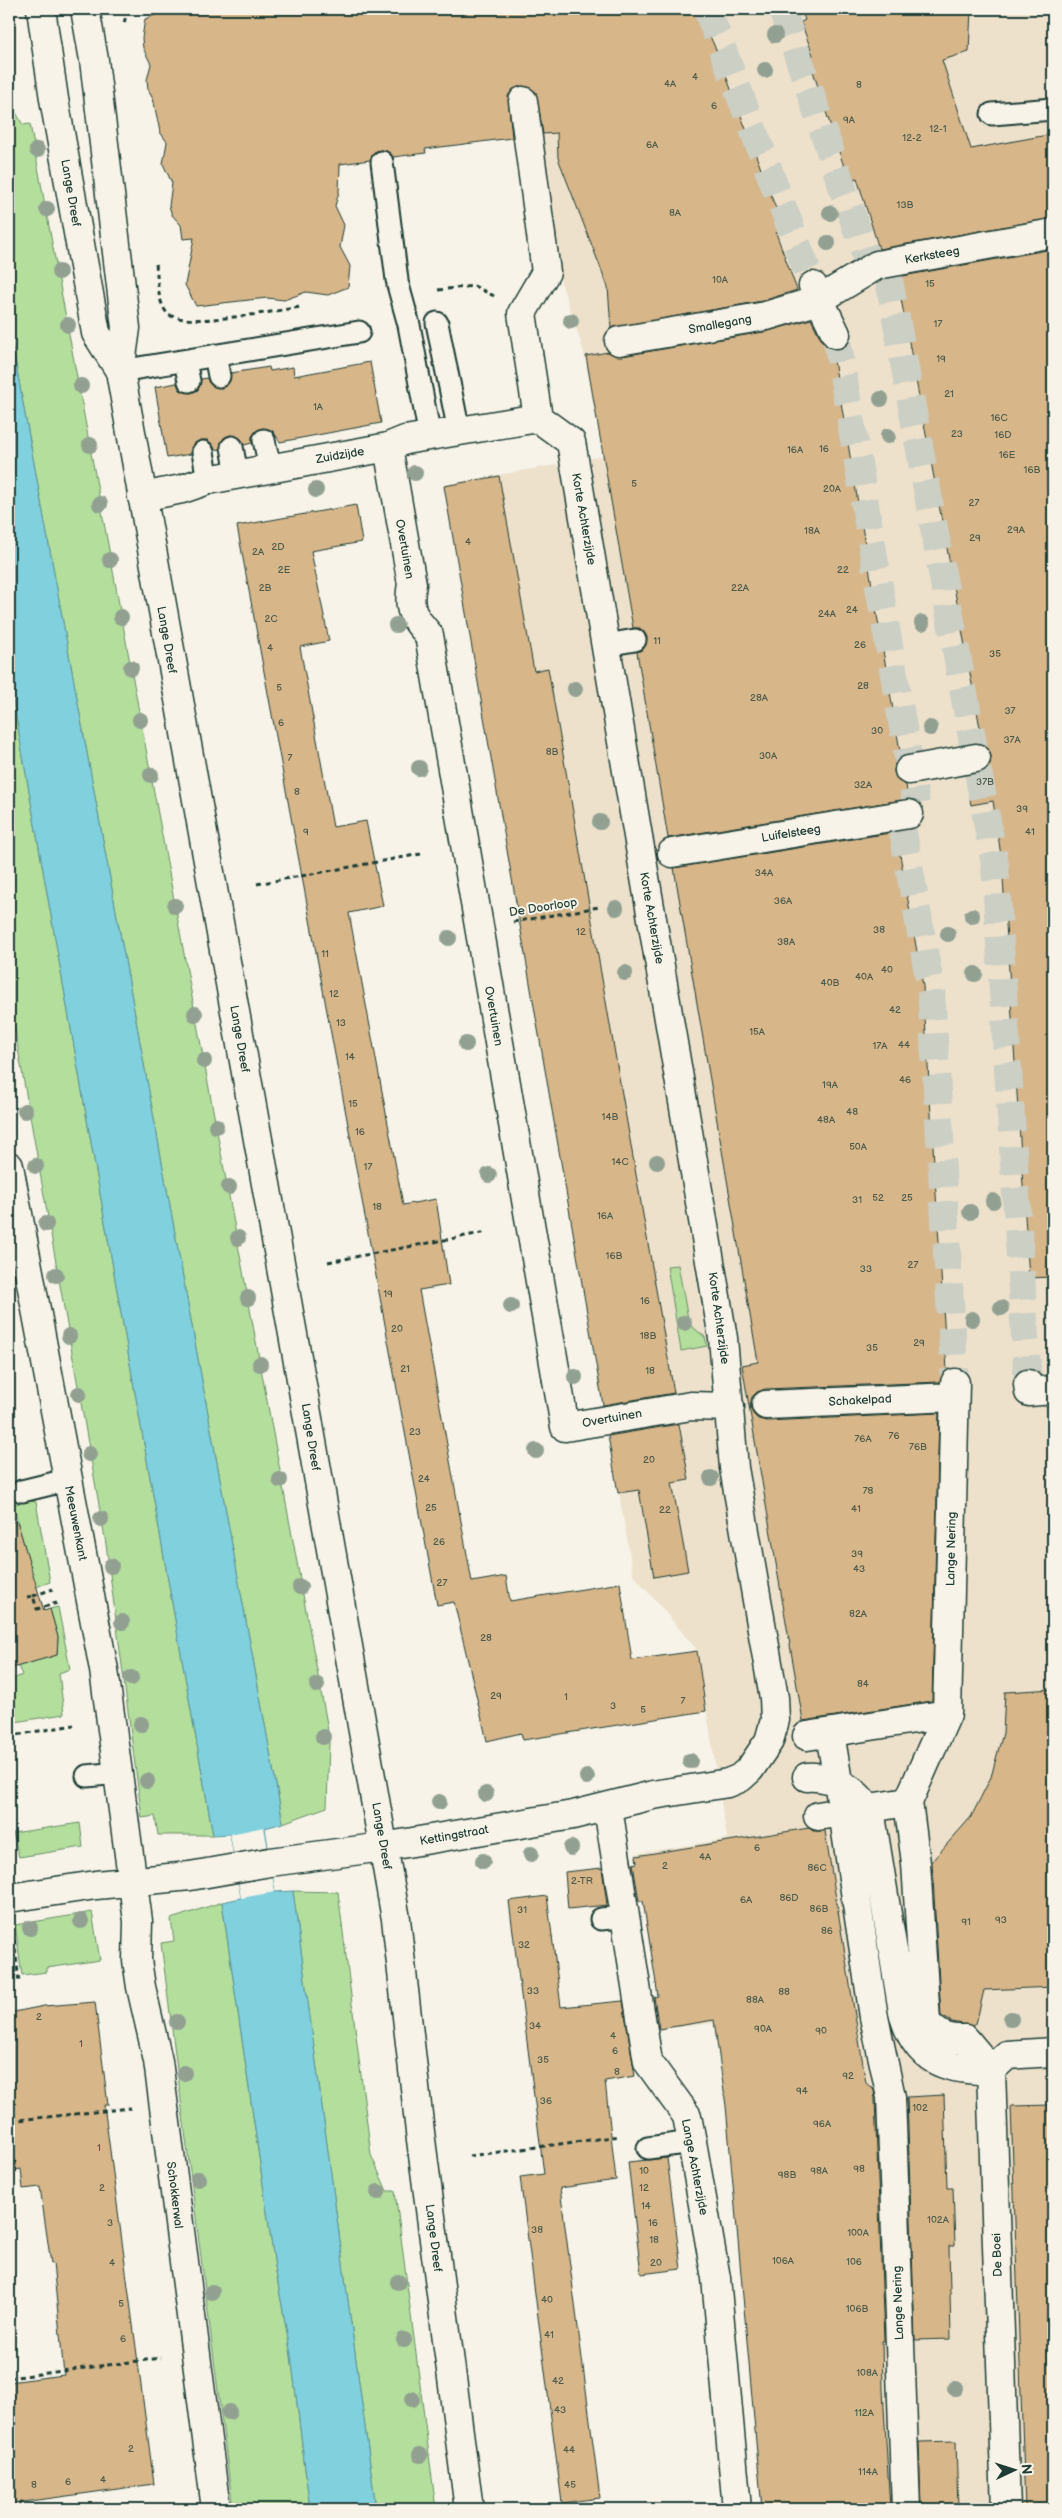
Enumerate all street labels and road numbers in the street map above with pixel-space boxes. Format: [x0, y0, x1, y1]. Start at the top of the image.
street label: Lange Dreef [57, 158, 84, 228]
street label: Kerksteeg [904, 243, 961, 268]
street label: Smallegang [687, 312, 753, 337]
street label: Zuidzijde [314, 444, 365, 467]
street label: Korte Achterzijde [568, 472, 599, 566]
street label: Overtuinen [392, 518, 417, 580]
street label: Lange Dreef [153, 605, 180, 675]
street label: Luifelsteeg [760, 821, 822, 846]
street label: Korte Achterzijde [636, 871, 667, 965]
street label: De Doorloop [508, 895, 578, 920]
street label: Overtuinen [481, 985, 506, 1047]
street label: Lange Dreef [226, 1004, 253, 1074]
street label: Korte Achterzijde [705, 1271, 732, 1365]
street label: Schakelpad [828, 1391, 892, 1410]
street label: Lange Dreef [298, 1402, 323, 1472]
street label: Overtuinen [581, 1406, 643, 1431]
street label: Meeuwenkant [61, 1484, 90, 1562]
street label: Lange Nering [943, 1512, 960, 1586]
street label: Lange Dreef [368, 1801, 395, 1871]
street label: Kettingstraat [419, 1822, 490, 1849]
street label: Lange Achterzijde [678, 2118, 711, 2217]
street label: Schokkerwal [163, 2161, 186, 2229]
street label: Lange Dreef [422, 2203, 445, 2273]
street label: De Boei [989, 2233, 1006, 2277]
street label: Lange Nering [890, 2265, 907, 2340]

